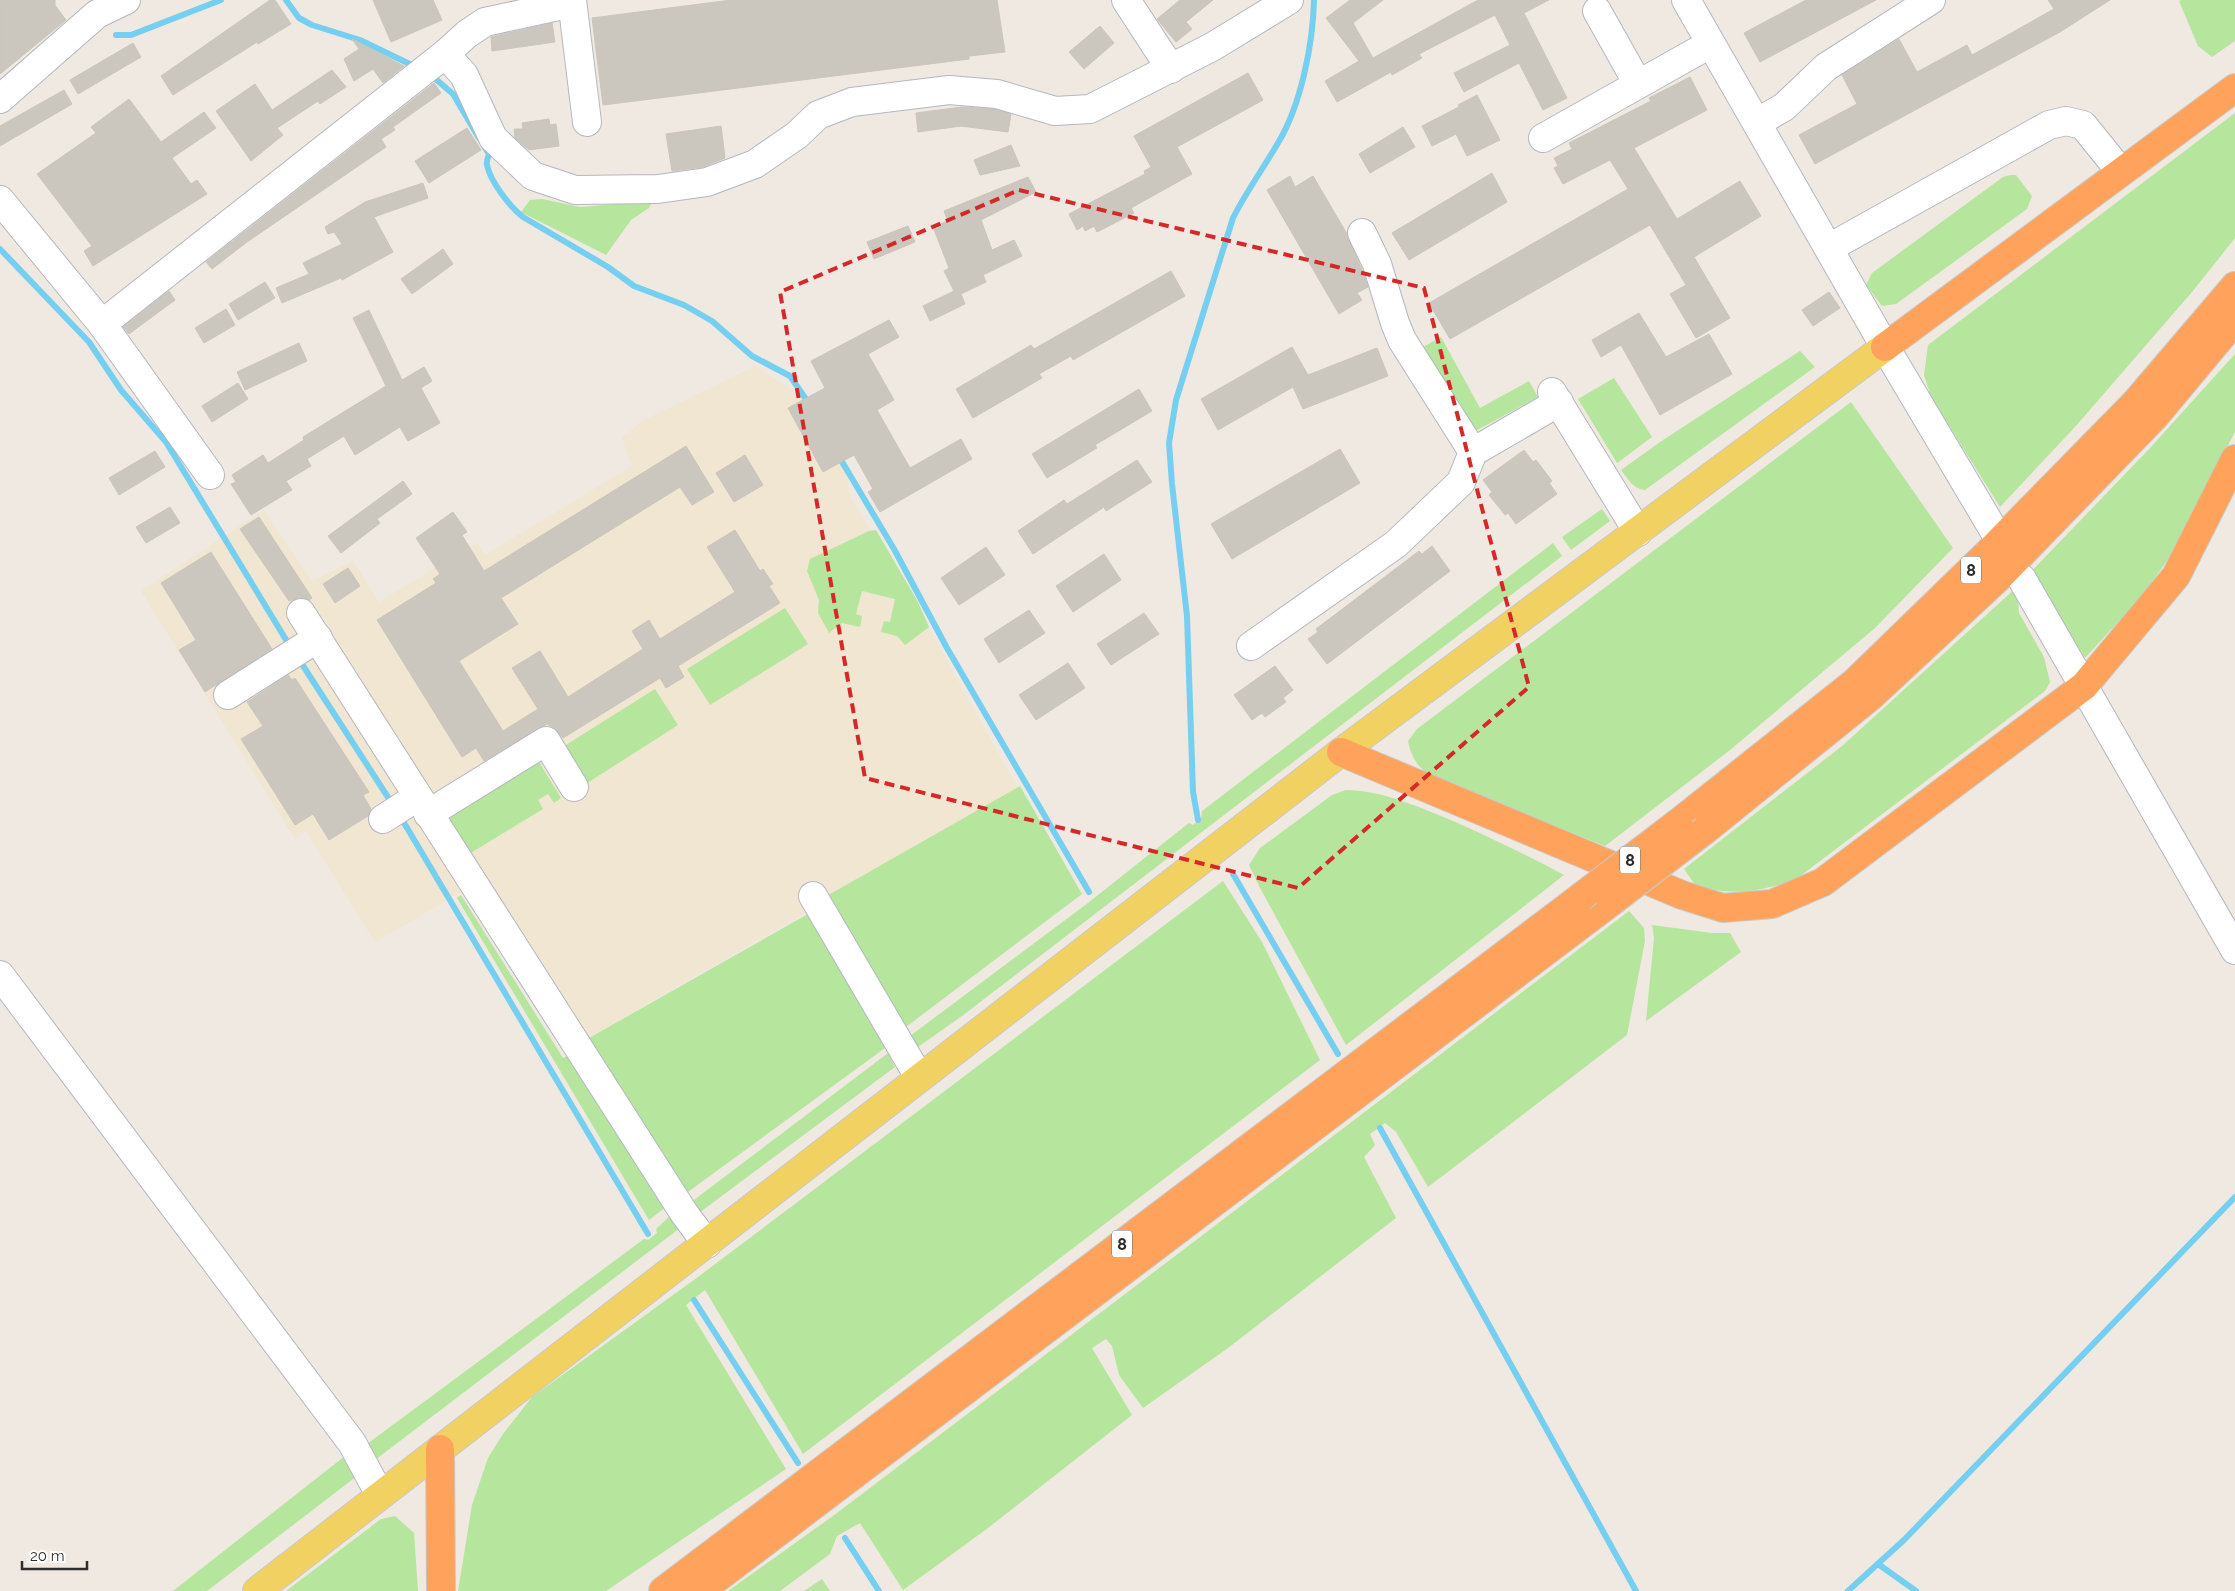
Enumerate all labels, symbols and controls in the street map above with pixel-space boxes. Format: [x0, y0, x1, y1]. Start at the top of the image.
road number: 8 [1961, 556, 1981, 584]
road number: 8 [1620, 846, 1640, 874]
road number: 8 [1112, 1230, 1132, 1258]
scale bar [22, 1538, 88, 1570]
text: 20 m [30, 1547, 65, 1565]

